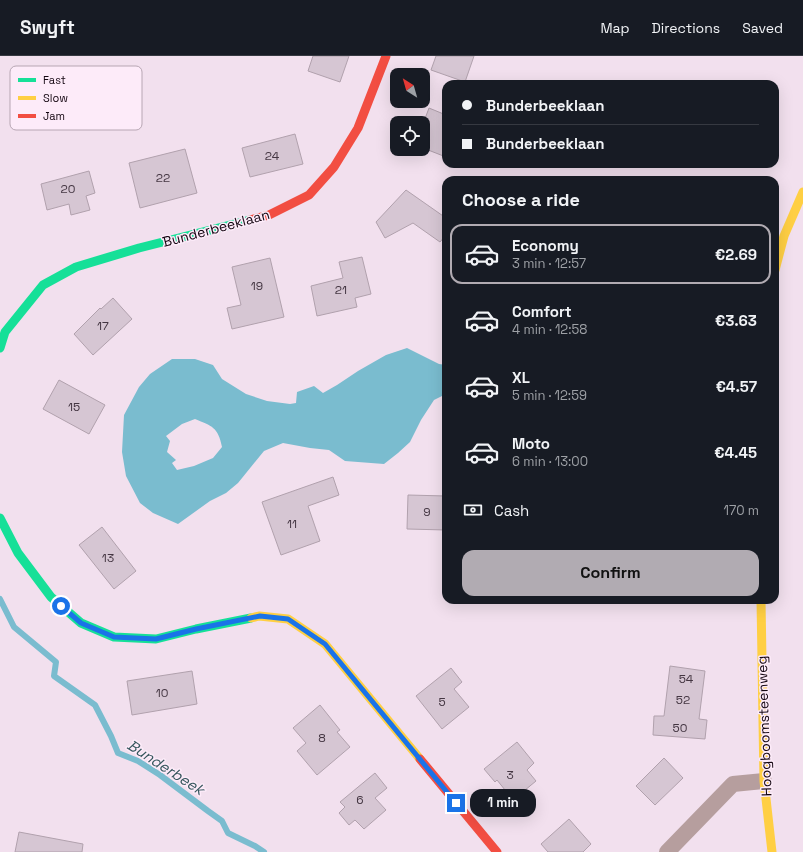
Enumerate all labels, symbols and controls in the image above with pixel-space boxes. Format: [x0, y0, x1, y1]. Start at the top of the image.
text: Swyft [20, 15, 75, 40]
text: Map [600, 19, 630, 37]
text: Directions [652, 19, 720, 37]
text: Saved [742, 19, 783, 37]
legend [10, 66, 142, 130]
north arrow [390, 68, 430, 108]
map controls [390, 68, 430, 156]
text: Fast [43, 73, 66, 87]
text: Slow [43, 91, 68, 105]
text: Bunderbeeklaan [486, 96, 605, 115]
text: Jam [43, 109, 65, 123]
button: locate [390, 116, 430, 156]
text: Bunderbeeklaan [486, 134, 605, 153]
house number: 24 [265, 148, 280, 164]
house number: 22 [156, 170, 170, 186]
house number: 20 [61, 181, 75, 197]
text: Choose a ride [462, 188, 580, 211]
street label: Bunderbeeklaan [160, 205, 272, 251]
icon: car [464, 236, 500, 272]
text: Economy [512, 236, 579, 255]
text: €2.69 [715, 245, 757, 264]
text: 3 min · 12:57 [512, 255, 586, 272]
house number: 19 [251, 278, 263, 294]
house number: 21 [335, 282, 347, 298]
icon: car [464, 302, 500, 338]
text: Comfort [512, 302, 572, 321]
text: €3.63 [715, 311, 757, 330]
house number: 17 [97, 318, 109, 334]
text: 4 min · 12:58 [512, 321, 587, 338]
icon: car [464, 368, 500, 404]
text: XL [512, 368, 530, 387]
text: €4.57 [716, 377, 757, 396]
text: 5 min · 12:59 [512, 387, 587, 404]
house number: 15 [68, 399, 80, 415]
icon: car [464, 434, 500, 470]
text: Moto [512, 434, 550, 453]
text: €4.45 [714, 443, 757, 462]
text: 6 min · 13:00 [512, 453, 588, 470]
icon: cash [462, 499, 484, 521]
text: Cash [494, 501, 529, 520]
text: 170 m [723, 502, 759, 519]
house number: 9 [423, 504, 431, 520]
house number: 11 [287, 516, 297, 532]
house number: 13 [102, 550, 114, 566]
button: Confirm [462, 550, 759, 596]
route start [52, 597, 70, 615]
street label: Hoogboomsteenweg [753, 655, 775, 797]
house number: 54 [679, 671, 694, 687]
house number: 10 [156, 685, 168, 701]
house number: 52 [676, 692, 690, 708]
house number: 5 [438, 694, 446, 710]
house number: 50 [673, 720, 687, 736]
house number: 8 [318, 730, 326, 746]
water label: Bunderbeek [124, 735, 210, 800]
house number: 3 [506, 767, 514, 783]
callout: 1 min [470, 789, 536, 817]
house number: 6 [356, 792, 364, 808]
route end [447, 794, 465, 812]
text: 1 min [487, 794, 519, 811]

